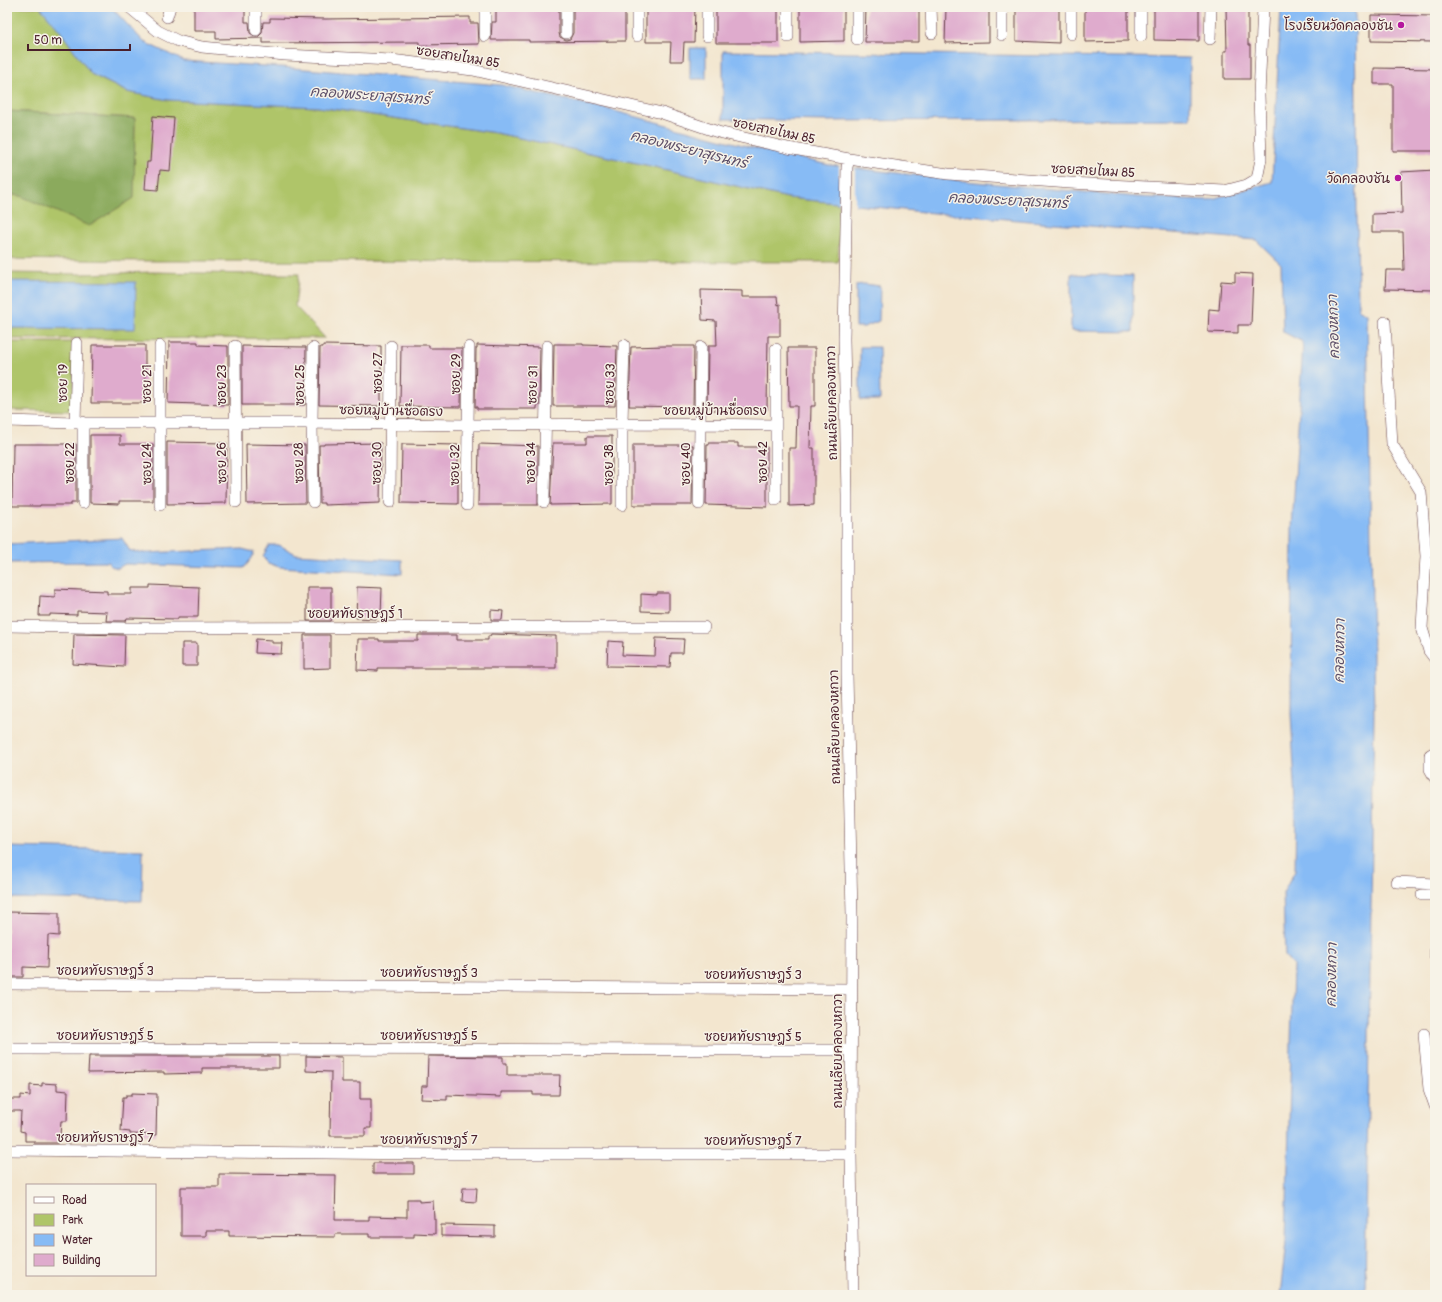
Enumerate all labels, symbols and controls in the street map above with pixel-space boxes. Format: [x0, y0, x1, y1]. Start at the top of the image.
place label: โรงเรียนวัดคลองชัน [1284, 16, 1394, 34]
marker: โรงเรียนวัดคลองชัน [1396, 20, 1406, 30]
scale bar [28, 26, 130, 52]
text: 50 m [34, 33, 62, 48]
street label: ซอยสายไหม 85 [415, 41, 501, 71]
water label: คลองพระยาสุเรนทร์ [309, 82, 434, 110]
street label: ซอยสายไหม 85 [731, 112, 817, 148]
water label: คลองพระยาสุเรนทร์ [628, 126, 753, 175]
street label: ซอยสายไหม 85 [1050, 159, 1136, 181]
place label: วัดคลองชัน [1327, 171, 1391, 187]
marker: วัดคลองชัน [1393, 173, 1403, 183]
water label: คลองพระยาสุเรนทร์ [948, 188, 1072, 214]
water label: คลองหกวา [1324, 294, 1343, 359]
street label: ถนนเลียบคลองหกวา [822, 345, 841, 461]
street label: ซอย 27 [370, 352, 386, 394]
street label: ซอย 29 [448, 353, 464, 395]
street label: ซอย 19 [55, 363, 71, 403]
street label: ซอย 33 [601, 363, 619, 405]
street label: ซอย 21 [139, 364, 155, 404]
street label: ซอย 23 [214, 364, 230, 406]
street label: ซอย 25 [292, 364, 308, 406]
street label: ซอย 31 [524, 365, 542, 405]
street label: ซอยหมู่บ้านซื่อตรง [339, 396, 443, 421]
street label: ซอยหมู่บ้านซื่อตรง [663, 397, 767, 420]
street label: ซอย 30 [369, 441, 385, 485]
street label: ซอย 42 [755, 441, 771, 483]
street label: ซอย 22 [62, 442, 78, 484]
street label: ซอย 24 [139, 442, 155, 485]
street label: ซอย 26 [214, 442, 230, 484]
street label: ซอย 28 [291, 442, 307, 484]
street label: ซอย 34 [523, 442, 539, 484]
street label: ซอย 40 [678, 442, 694, 486]
street label: ซอย 32 [447, 444, 463, 486]
street label: ซอย 38 [601, 444, 617, 485]
street label: ซอยหทัยราษฎร์ 1 [307, 604, 403, 622]
water label: คลองหกวา [1330, 618, 1349, 683]
street label: ถนนเลียบคลองหกวา [825, 669, 844, 785]
water label: คลองหกวา [1322, 942, 1341, 1007]
street label: ซอยหทัยราษฎร์ 3 [56, 961, 154, 979]
street label: ซอยหทัยราษฎร์ 3 [380, 963, 478, 981]
street label: ซอยหทัยราษฎร์ 3 [704, 965, 802, 983]
street label: ถนนเลียบคลองหกวา [829, 994, 846, 1108]
street label: ซอยหทัยราษฎร์ 5 [56, 1026, 154, 1044]
street label: ซอยหทัยราษฎร์ 5 [380, 1026, 478, 1044]
street label: ซอยหทัยราษฎร์ 5 [704, 1027, 802, 1045]
street label: ซอยหทัยราษฎร์ 7 [56, 1128, 154, 1146]
street label: ซอยหทัยราษฎร์ 7 [380, 1130, 478, 1148]
street label: ซอยหทัยราษฎร์ 7 [704, 1131, 802, 1149]
legend [26, 1184, 156, 1276]
text: Road [62, 1193, 87, 1208]
text: Park [62, 1213, 83, 1228]
text: Water [62, 1233, 93, 1248]
text: Building [62, 1253, 101, 1268]

